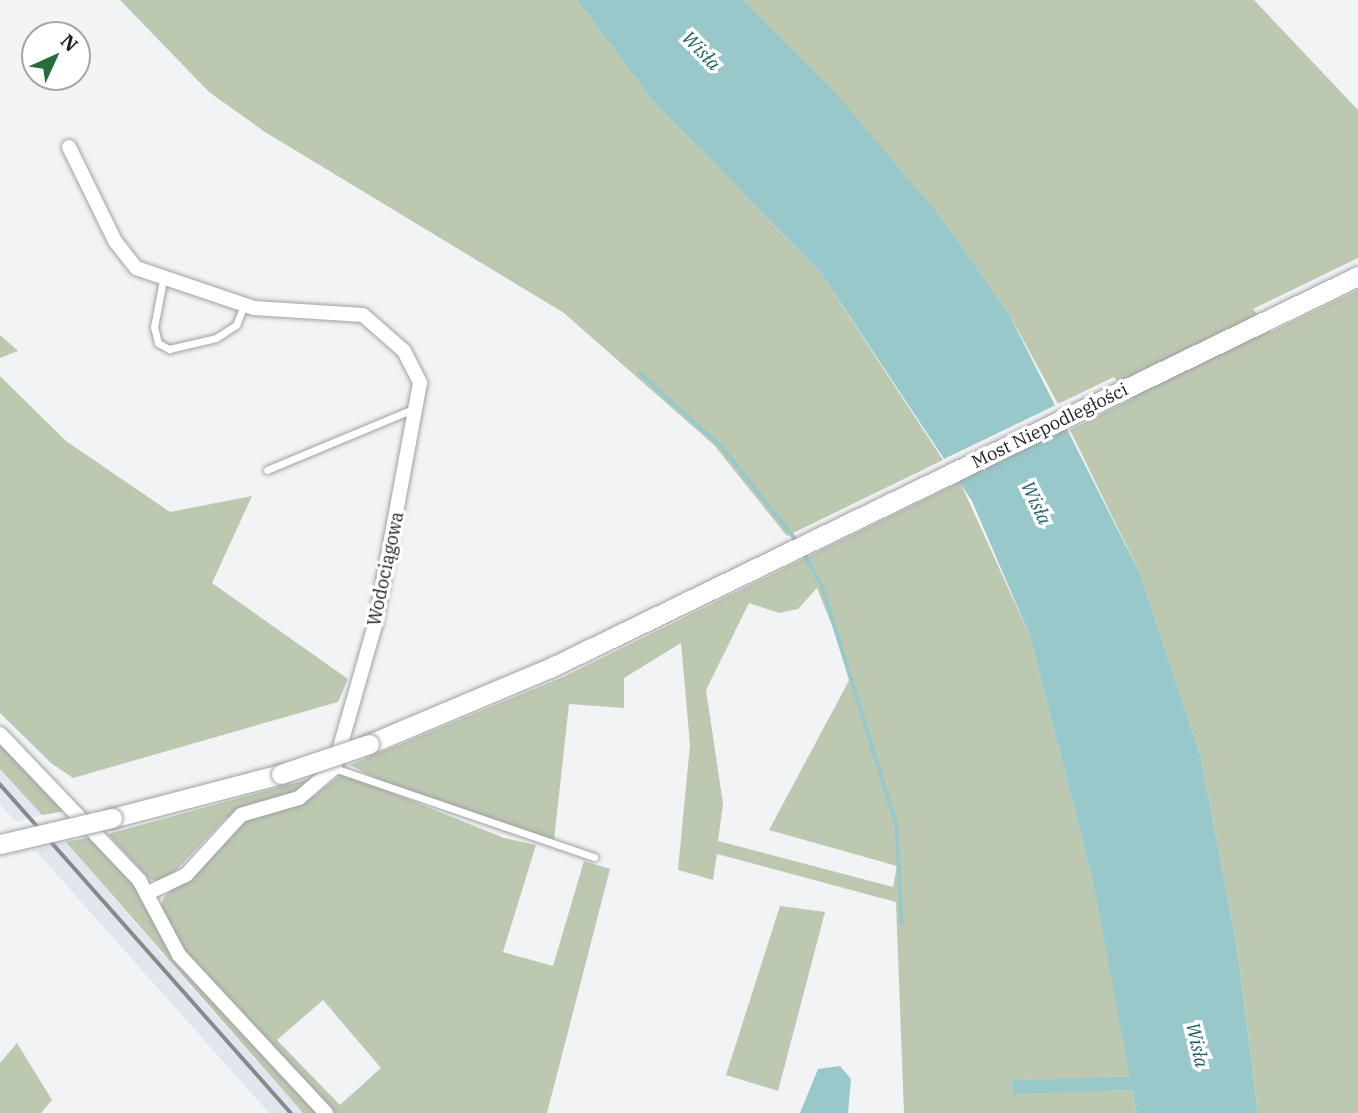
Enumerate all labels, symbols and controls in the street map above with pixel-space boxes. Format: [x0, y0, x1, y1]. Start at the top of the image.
north arrow [21, 21, 91, 91]
water label: Wisła [677, 27, 725, 75]
text: N [56, 29, 83, 56]
street label: Most Niepodległości [968, 379, 1132, 473]
water label: Wisła [1016, 478, 1056, 528]
street label: Wodociągowa [363, 510, 409, 628]
water label: Wisła [1181, 1020, 1213, 1070]

